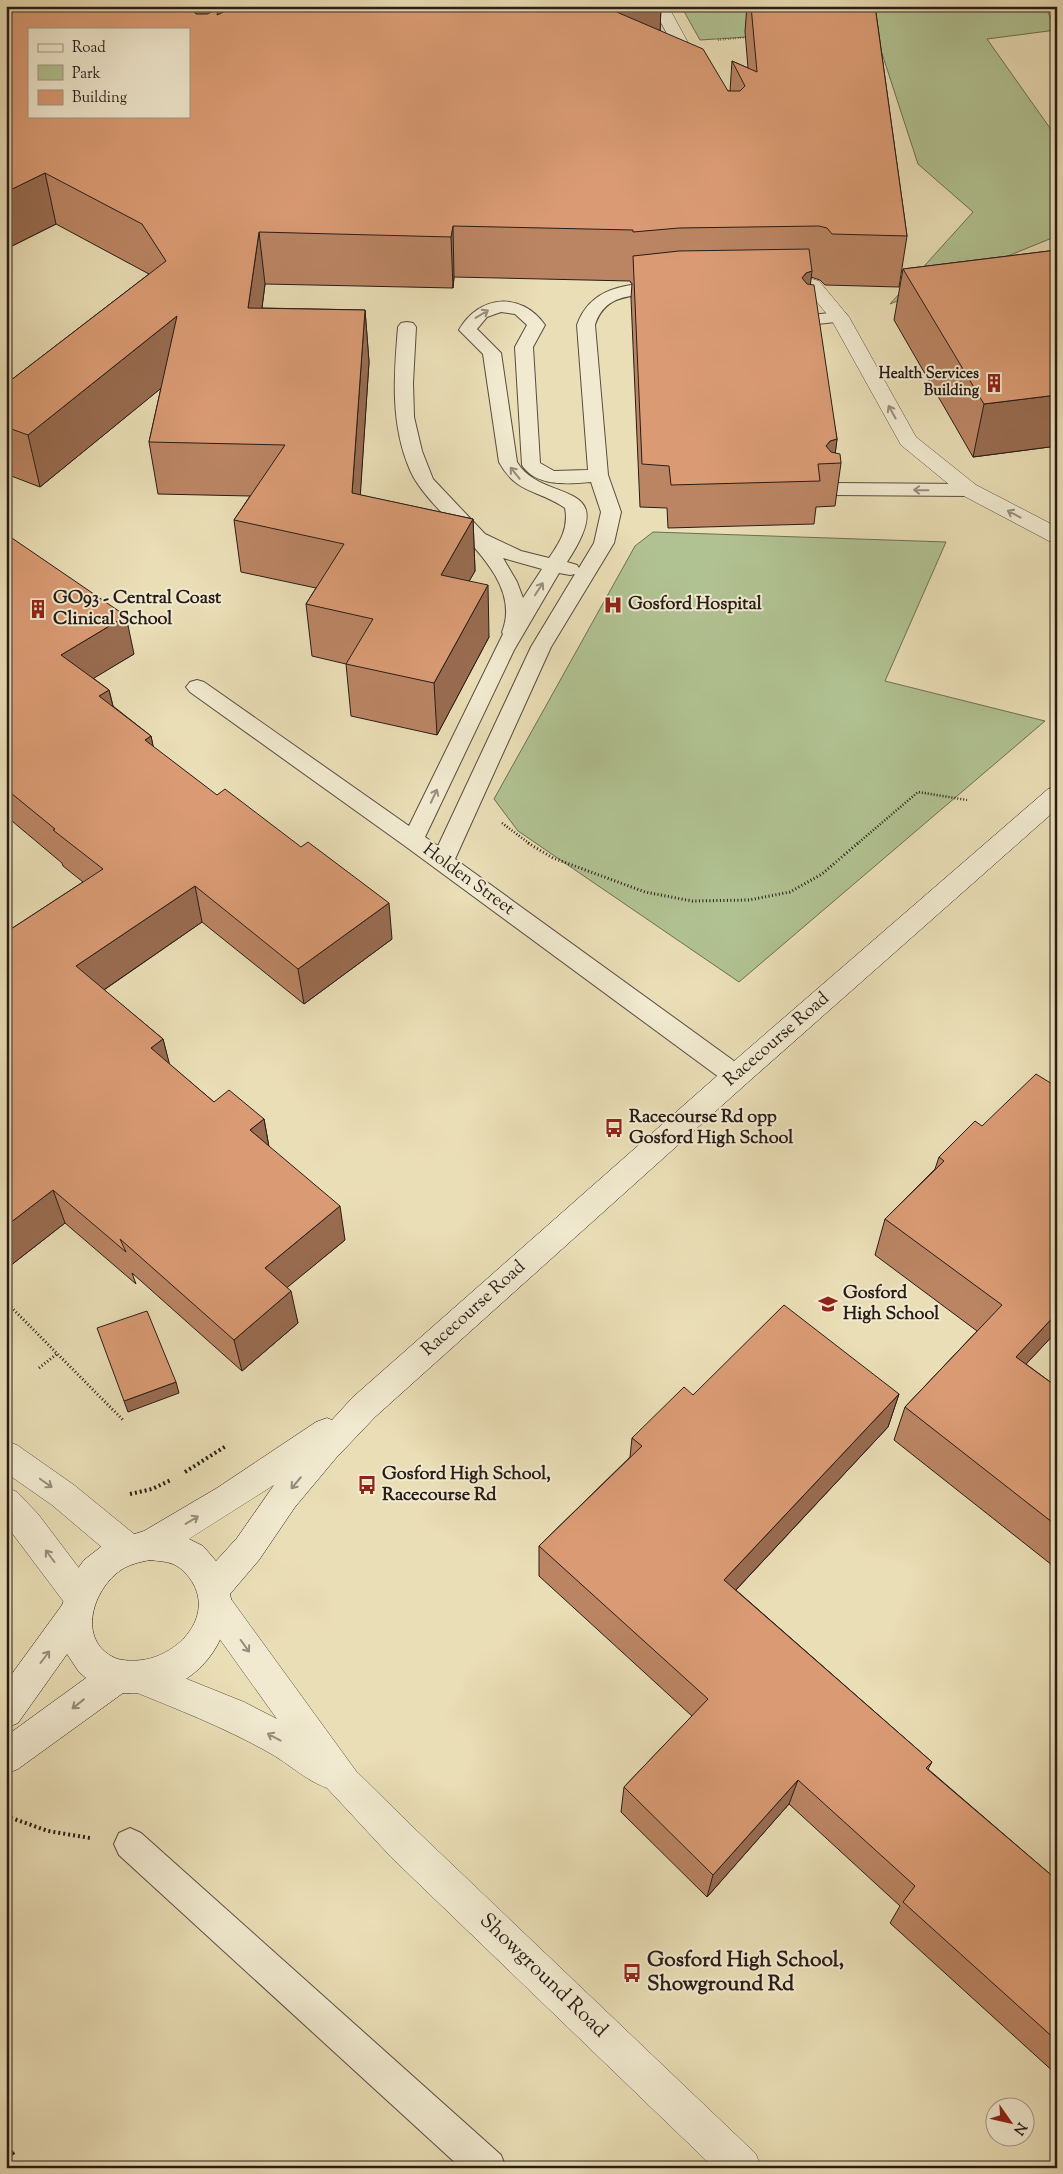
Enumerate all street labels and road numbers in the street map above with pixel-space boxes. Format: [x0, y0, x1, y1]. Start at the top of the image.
street label: Holden Street [417, 838, 519, 922]
street label: Racecourse Road [719, 987, 835, 1093]
street label: Racecourse Road [416, 1255, 532, 1363]
street label: Showground Road [472, 1907, 614, 2045]

